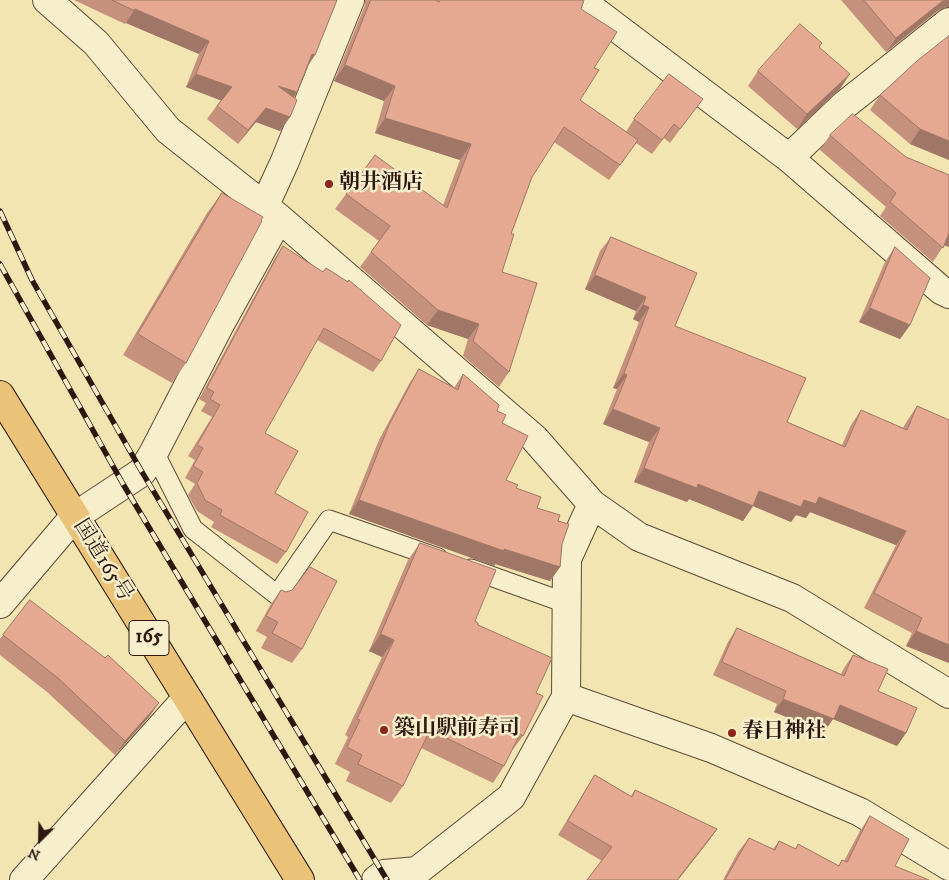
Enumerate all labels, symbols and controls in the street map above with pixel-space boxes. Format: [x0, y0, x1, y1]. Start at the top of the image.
place label: 朝井酒店 [339, 171, 423, 197]
marker: 朝井酒店 [323, 178, 335, 190]
street label: 国道165号 [67, 515, 137, 607]
road number: 165 [129, 620, 169, 656]
place label: 築山駅前寿司 [394, 717, 520, 743]
place label: 春日神社 [742, 720, 826, 746]
marker: 築山駅前寿司 [378, 724, 390, 736]
marker: 春日神社 [726, 727, 738, 739]
north arrow [15, 815, 65, 865]
text: N [25, 843, 43, 864]

